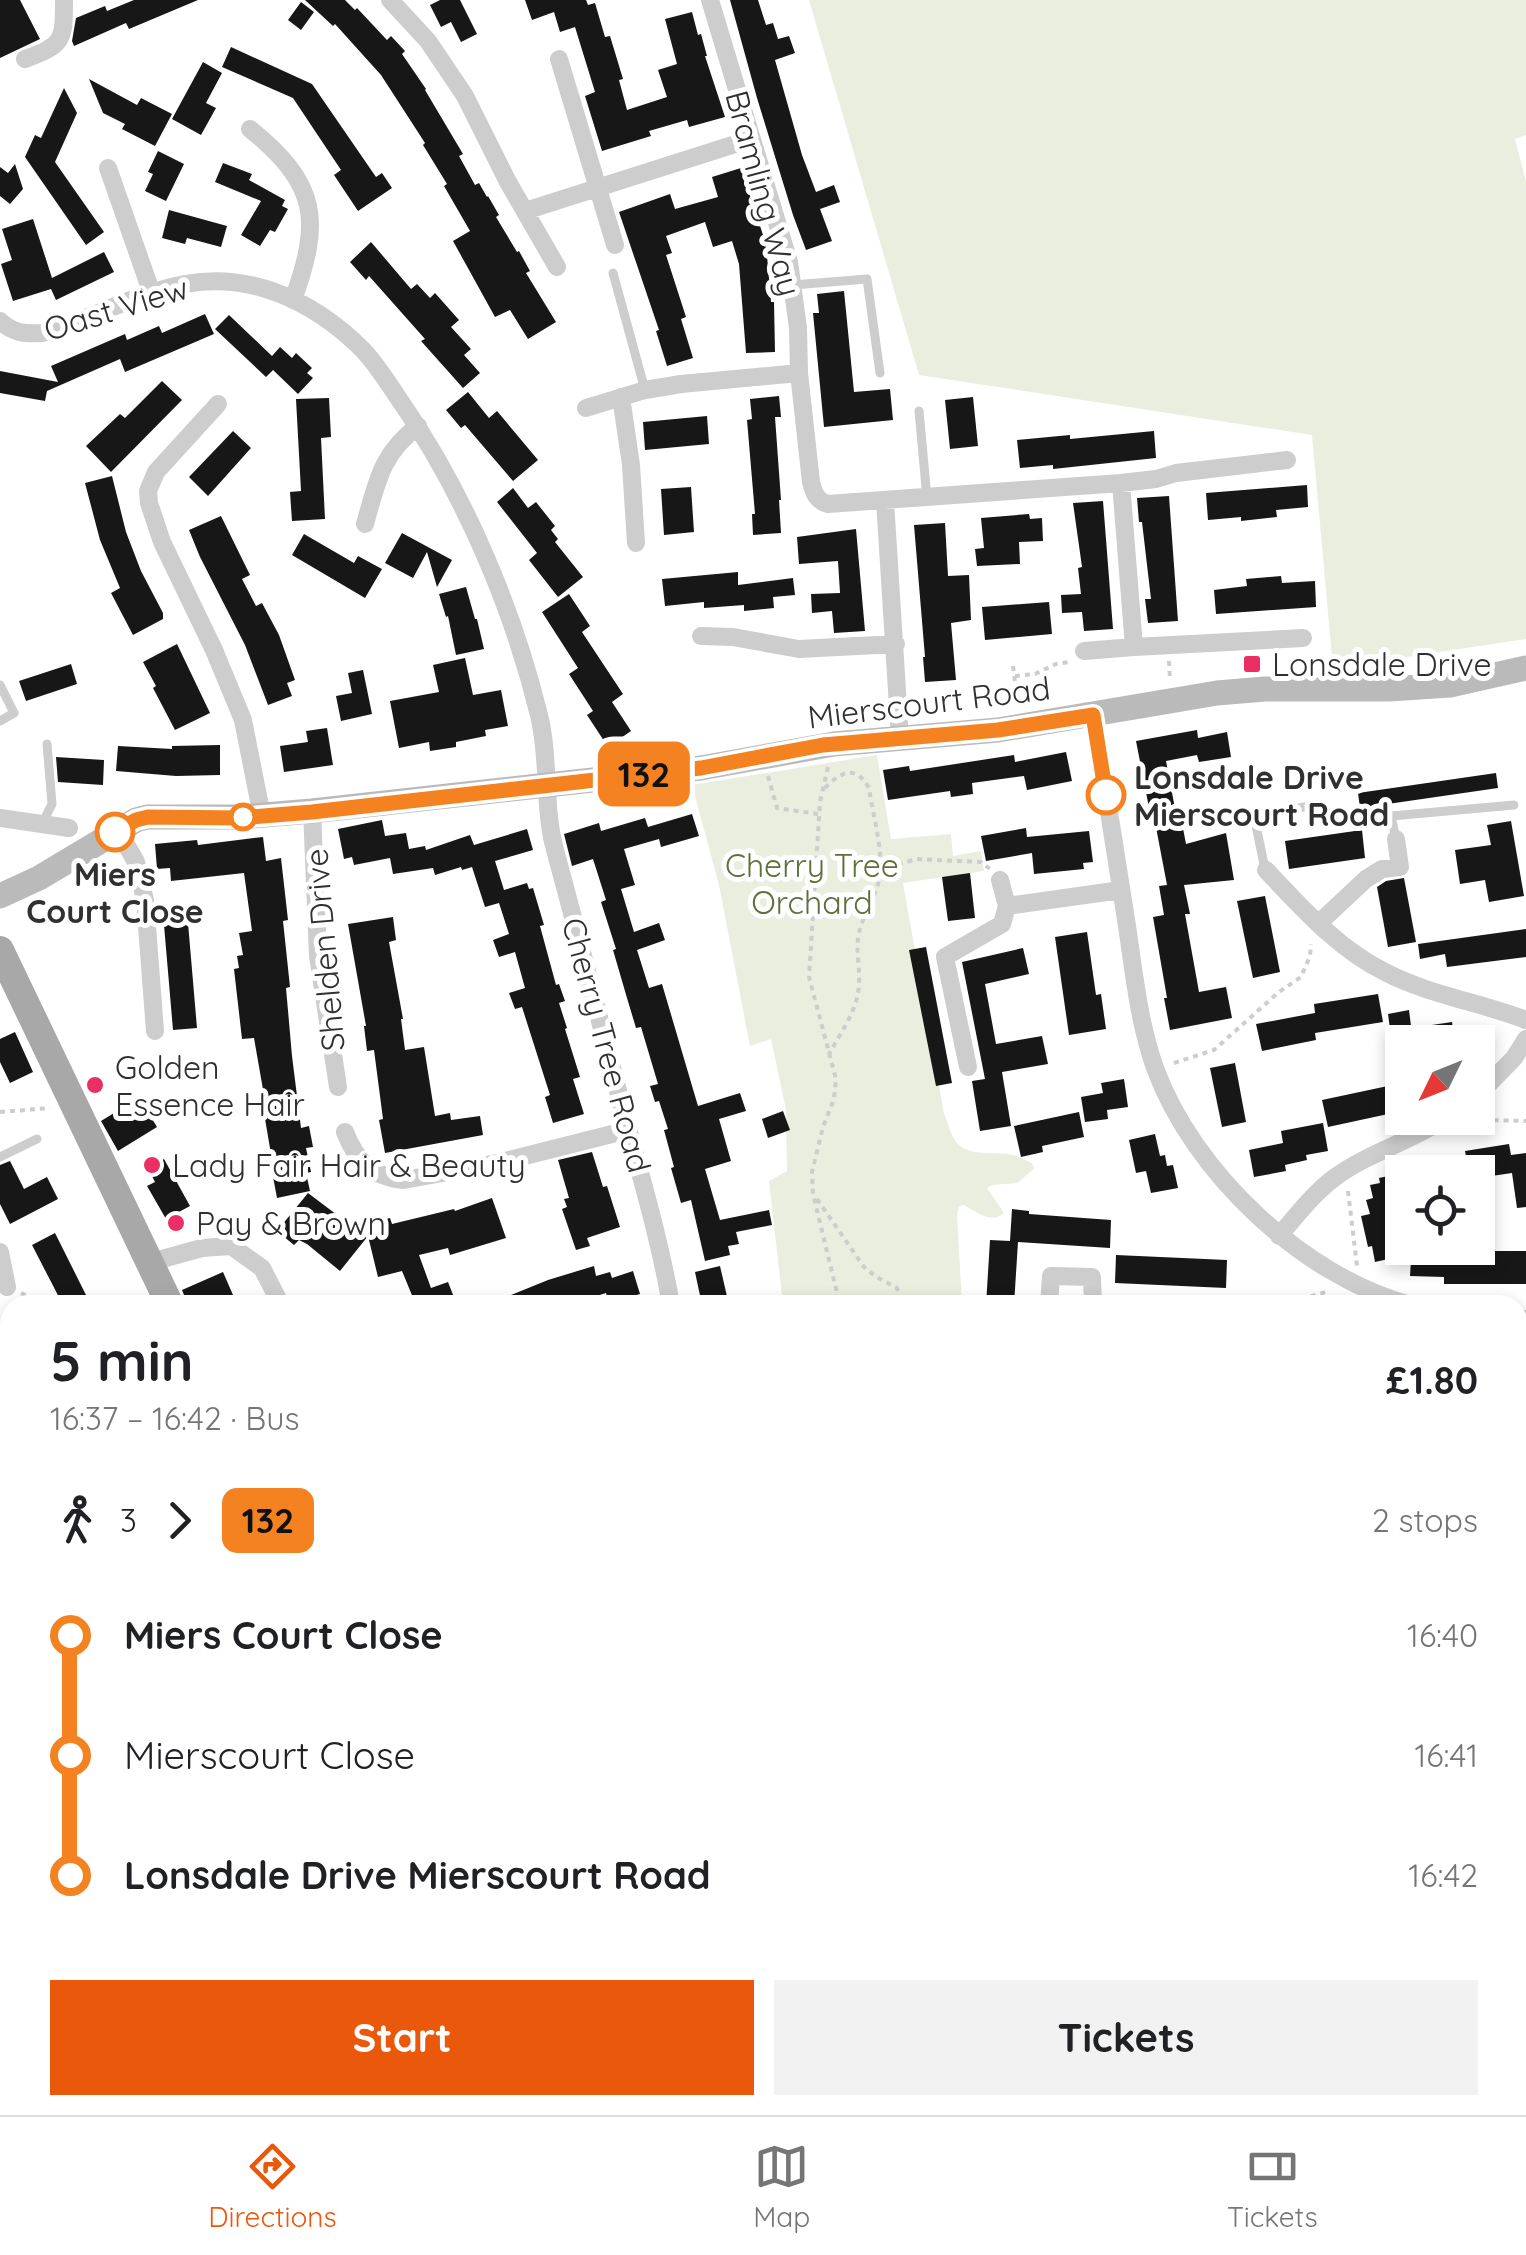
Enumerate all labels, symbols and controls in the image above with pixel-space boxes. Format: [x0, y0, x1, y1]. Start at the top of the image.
street label: Bramling Way [717, 86, 811, 300]
street label: Oast View [39, 267, 193, 349]
place label: Lonsdale Drive [1272, 644, 1492, 684]
marker: Lonsdale Drive [1241, 653, 1263, 675]
street label: Mierscourt Road [805, 667, 1053, 737]
line badge: 132 [586, 742, 702, 806]
text: 132 [618, 752, 670, 796]
place label: Lonsdale Drive Mierscourt Road [1134, 757, 1389, 834]
marker: Lonsdale Drive Mierscourt Road [1087, 776, 1125, 814]
unlabelled marker [230, 804, 256, 830]
marker: Miers Court Close [96, 813, 134, 851]
park label: Cherry Tree Orchard [725, 845, 899, 922]
street label: Shelden Drive [295, 847, 353, 1053]
place label: Miers Court Close [26, 854, 204, 931]
street label: Cherry Tree Road [554, 913, 660, 1177]
north arrow [1385, 1025, 1495, 1135]
map controls [1385, 1025, 1495, 1265]
place label: Golden Essence Hair [115, 1047, 305, 1124]
marker: Golden Essence Hair [84, 1074, 106, 1096]
place label: Lady Fair Hair & Beauty [172, 1145, 526, 1185]
marker: Lady Fair Hair & Beauty [141, 1154, 163, 1176]
button: locate [1385, 1155, 1495, 1265]
place label: Pay & Brown [196, 1203, 386, 1243]
marker: Pay & Brown [165, 1212, 187, 1234]
text: 5 min [50, 1326, 194, 1395]
text: £1.80 [1386, 1356, 1478, 1404]
text: 16:37 – 16:42 · Bus [50, 1398, 299, 1438]
icon: walk [50, 1493, 105, 1548]
icon: forward [152, 1493, 207, 1548]
text: 132 [242, 1498, 294, 1542]
text: 3 [120, 1500, 137, 1540]
text: 2 stops [1372, 1500, 1478, 1540]
text: Miers Court Close [124, 1611, 443, 1659]
text: 16:40 [1407, 1615, 1478, 1655]
text: Mierscourt Close [124, 1731, 415, 1779]
text: 16:41 [1414, 1735, 1478, 1775]
text: Lonsdale Drive Mierscourt Road [124, 1851, 711, 1899]
text: 16:42 [1408, 1855, 1478, 1895]
button: Start [50, 1980, 754, 2095]
button: Tickets [774, 1980, 1478, 2095]
tab: Directions [208, 2139, 337, 2234]
tab: Map [753, 2139, 810, 2234]
tab: Tickets [1227, 2139, 1318, 2234]

